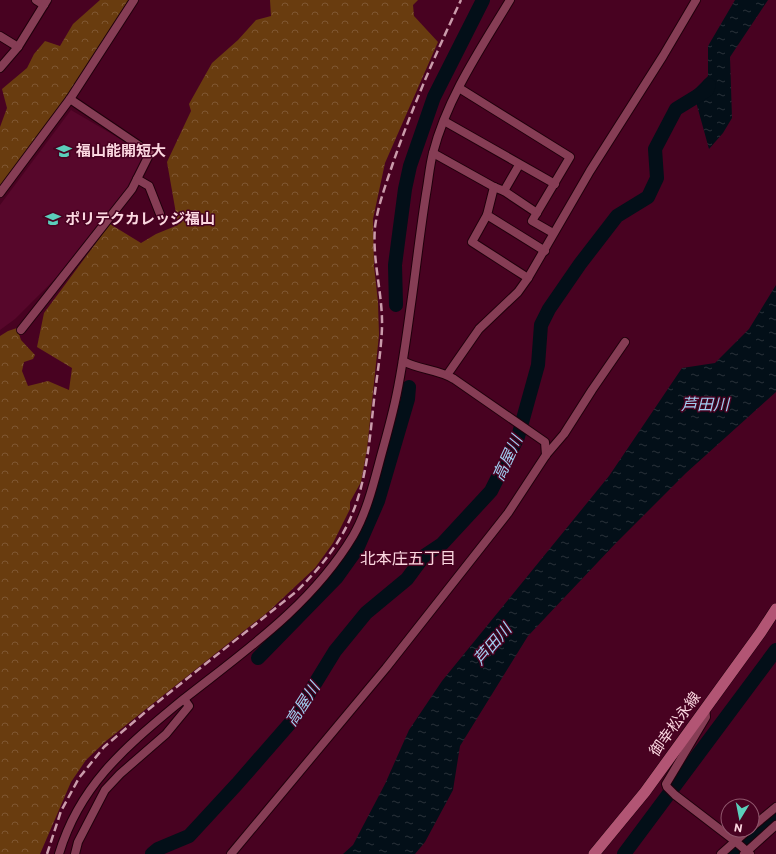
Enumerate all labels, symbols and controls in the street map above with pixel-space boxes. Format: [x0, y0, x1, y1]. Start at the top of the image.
place label: 福山能開短大 [75, 141, 166, 159]
school or university icon: 福山能開短大 [55, 142, 73, 160]
place label: ポリテクカレッジ福山 [65, 209, 215, 227]
school or university icon: ポリテクカレッジ福山 [44, 210, 62, 228]
water label: 芦田川 [681, 394, 731, 413]
water label: 高屋川 [488, 430, 526, 484]
district label: 北本庄五丁目 [360, 548, 456, 567]
water label: 芦田川 [469, 618, 516, 668]
water label: 高屋川 [281, 677, 324, 729]
street label: 御幸松永線 [645, 688, 704, 759]
north arrow [720, 798, 760, 838]
text: N [733, 821, 743, 835]

